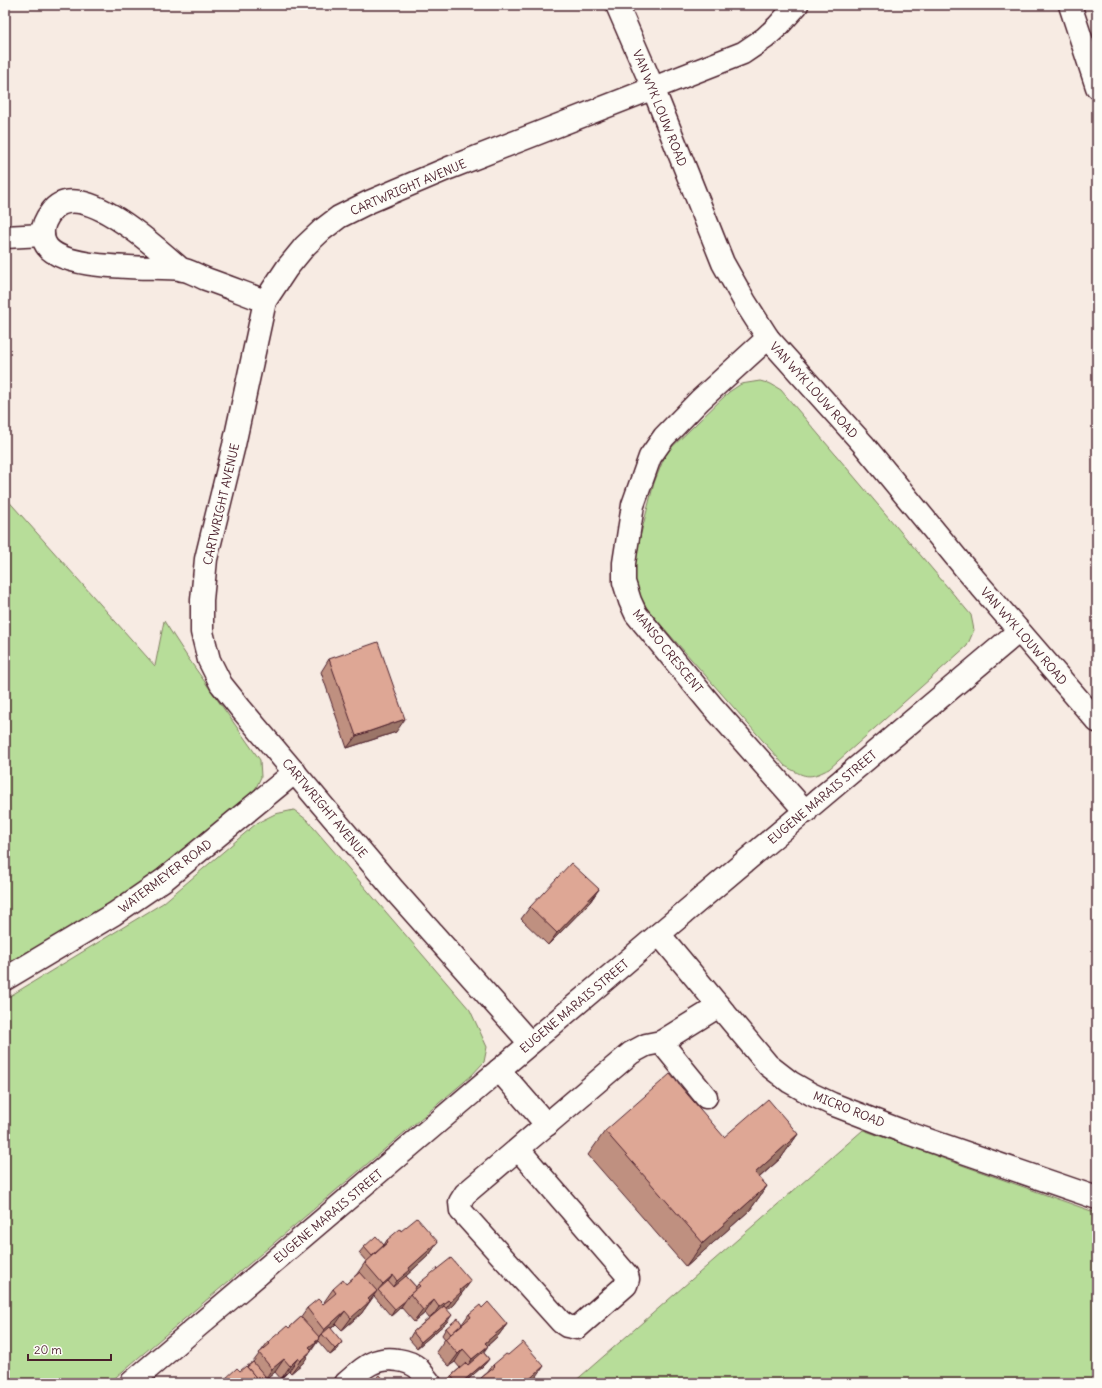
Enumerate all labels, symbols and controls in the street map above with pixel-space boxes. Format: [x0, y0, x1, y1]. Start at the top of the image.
street label: VAN WYK LOUW ROAD [630, 48, 690, 168]
street label: CARTWRIGHT AVENUE [348, 156, 468, 218]
street label: VAN WYK LOUW ROAD [767, 339, 861, 441]
street label: CARTWRIGHT AVENUE [200, 442, 242, 566]
street label: VAN WYK LOUW ROAD [978, 584, 1070, 688]
street label: MANSO CRESCENT [630, 606, 706, 696]
street label: EUGENE MARAIS STREET [764, 747, 880, 847]
street label: CARTWRIGHT AVENUE [279, 755, 371, 861]
street label: WATERMEYER ROAD [115, 836, 215, 916]
street label: EUGENE MARAIS STREET [516, 956, 632, 1056]
street label: MICRO ROAD [811, 1088, 887, 1130]
street label: EUGENE MARAIS STREET [270, 1166, 386, 1266]
scale bar [28, 1336, 111, 1362]
text: 20 m [34, 1342, 62, 1357]

